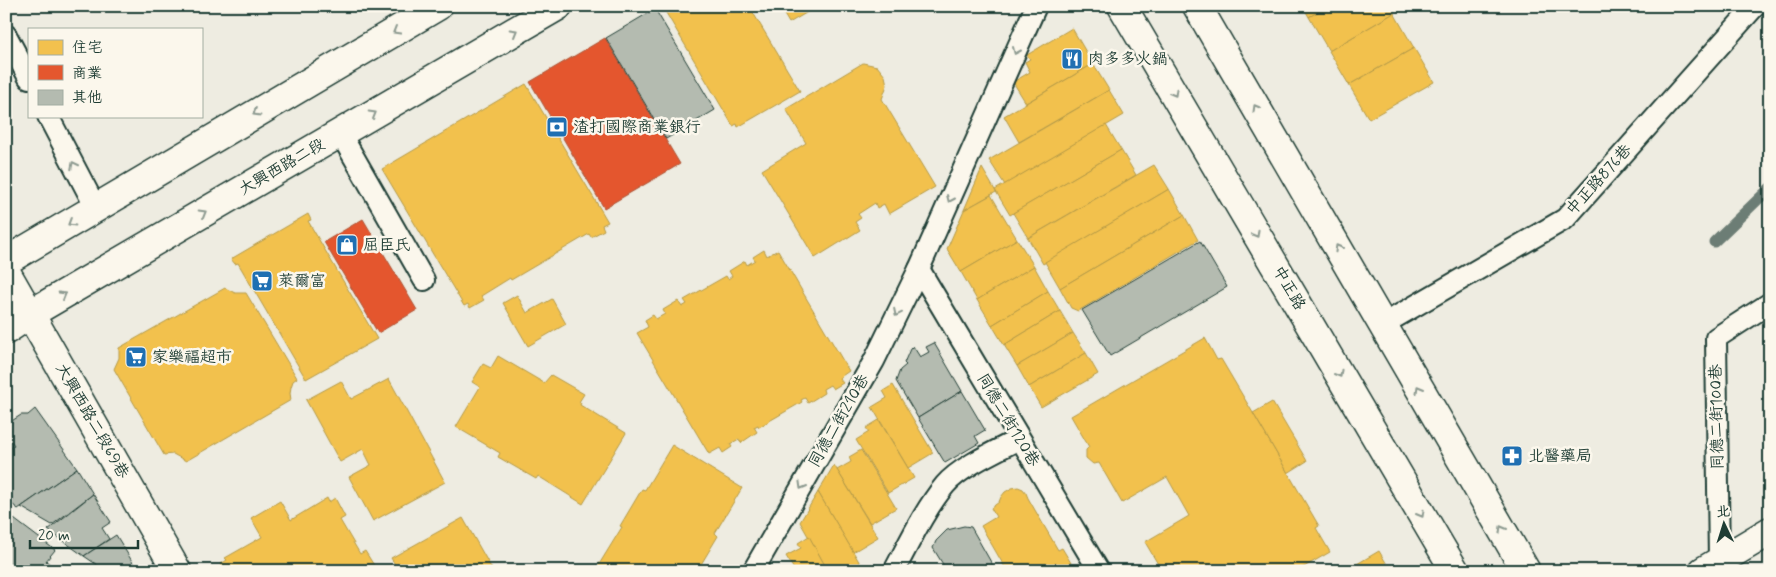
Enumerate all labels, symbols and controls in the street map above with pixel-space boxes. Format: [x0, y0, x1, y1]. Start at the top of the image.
one-way arrow [393, 24, 402, 34]
legend [28, 28, 202, 118]
one-way arrow [508, 28, 517, 38]
text: 住宅 [72, 38, 102, 58]
one-way arrow [1012, 46, 1022, 55]
restaurant icon: 肉多多火鍋 [1060, 47, 1084, 71]
place label: 肉多多火鍋 [1088, 49, 1168, 70]
text: 商業 [72, 64, 102, 84]
text: 其他 [72, 88, 102, 108]
one-way arrow [1167, 88, 1177, 97]
one-way arrow [1252, 104, 1262, 113]
one-way arrow [253, 106, 262, 116]
one-way arrow [368, 110, 377, 120]
bank icon: 渣打國際商業銀行 [545, 115, 569, 139]
place label: 渣打國際商業銀行 [573, 117, 701, 138]
street label: 大興西路二段 [235, 134, 329, 200]
street label: 中正路876巷 [1562, 140, 1636, 220]
one-way arrow [70, 161, 80, 170]
one-way arrow [945, 194, 956, 203]
one-way arrow [197, 210, 206, 220]
one-way arrow [68, 216, 77, 226]
one-way arrow [1250, 228, 1260, 237]
shop icon: 屈臣氏 [335, 233, 359, 257]
place label: 屈臣氏 [363, 235, 411, 256]
one-way arrow [1334, 245, 1344, 254]
street label: 中正路 [1268, 262, 1310, 314]
supermarket icon: 萊爾富 [250, 269, 274, 293]
place label: 萊爾富 [278, 271, 326, 292]
one-way arrow [57, 292, 66, 302]
one-way arrow [893, 307, 903, 316]
supermarket icon: 家樂福超市 [124, 345, 148, 369]
place label: 家樂福超市 [152, 347, 232, 368]
street label: 大興西路二段69巷 [50, 360, 134, 482]
street label: 同德二街100巷 [1706, 364, 1728, 470]
one-way arrow [1332, 368, 1342, 377]
street label: 同德二街120巷 [972, 369, 1044, 471]
street label: 同德二街210巷 [804, 371, 874, 471]
one-way arrow [1416, 385, 1426, 394]
pharmacy icon: 北醫藥局 [1500, 444, 1524, 468]
place label: 北醫藥局 [1528, 446, 1592, 467]
one-way arrow [799, 480, 809, 489]
north arrow [1698, 500, 1748, 550]
text: 北 [1716, 503, 1731, 521]
one-way arrow [1415, 508, 1425, 517]
scale bar [30, 517, 138, 549]
one-way arrow [1498, 525, 1508, 534]
text: 20 m [38, 526, 70, 546]

